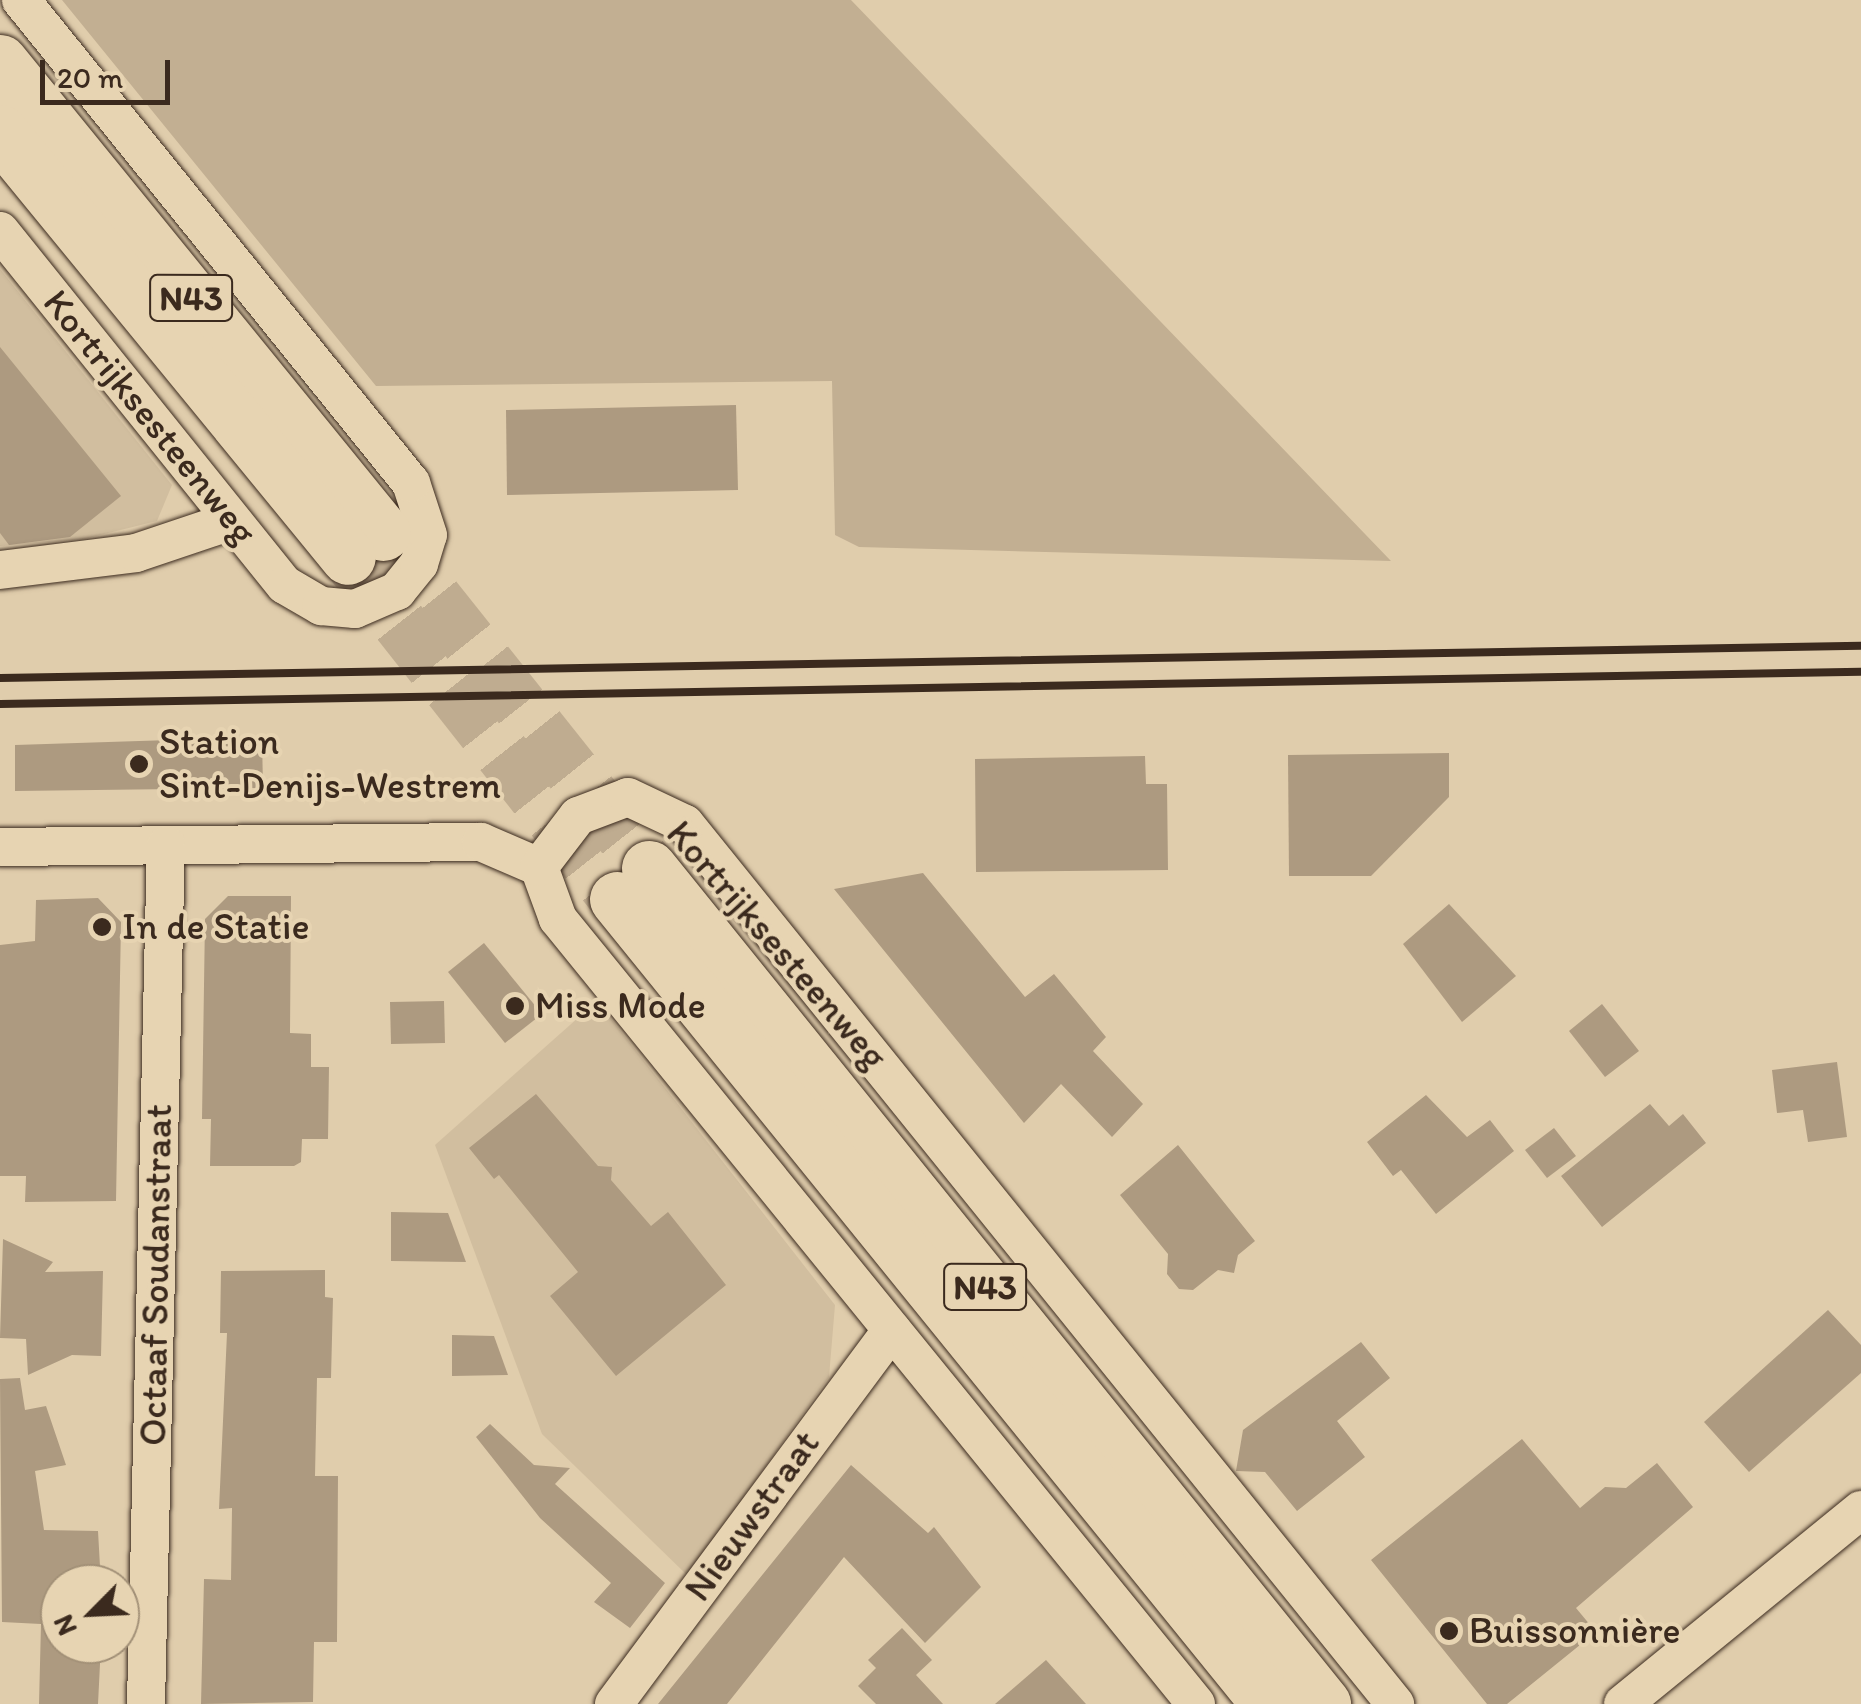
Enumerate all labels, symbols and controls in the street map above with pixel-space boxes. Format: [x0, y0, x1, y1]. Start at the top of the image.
scale bar [45, 40, 175, 102]
text: 20 m [57, 59, 123, 96]
road number: N43 [148, 268, 234, 328]
street label: Kortrijksesteenweg [33, 281, 267, 553]
place label: Station Sint-Denijs-Westrem [159, 719, 501, 808]
marker: Station Sint-Denijs-Westrem [128, 753, 150, 775]
street label: Kortrijksesteenweg [657, 811, 897, 1079]
place label: In de Statie [122, 904, 311, 950]
marker: In de Statie [91, 916, 113, 938]
place label: Miss Mode [535, 983, 705, 1029]
marker: Miss Mode [504, 995, 526, 1017]
street label: Octaaf Soudanstraat [130, 1104, 182, 1446]
road number: N43 [942, 1257, 1028, 1317]
street label: Nieuwstraat [675, 1422, 829, 1610]
north arrow [40, 1564, 140, 1664]
place label: Buissonnière [1469, 1608, 1681, 1654]
text: N [45, 1610, 84, 1641]
marker: Buissonnière [1438, 1620, 1460, 1642]

